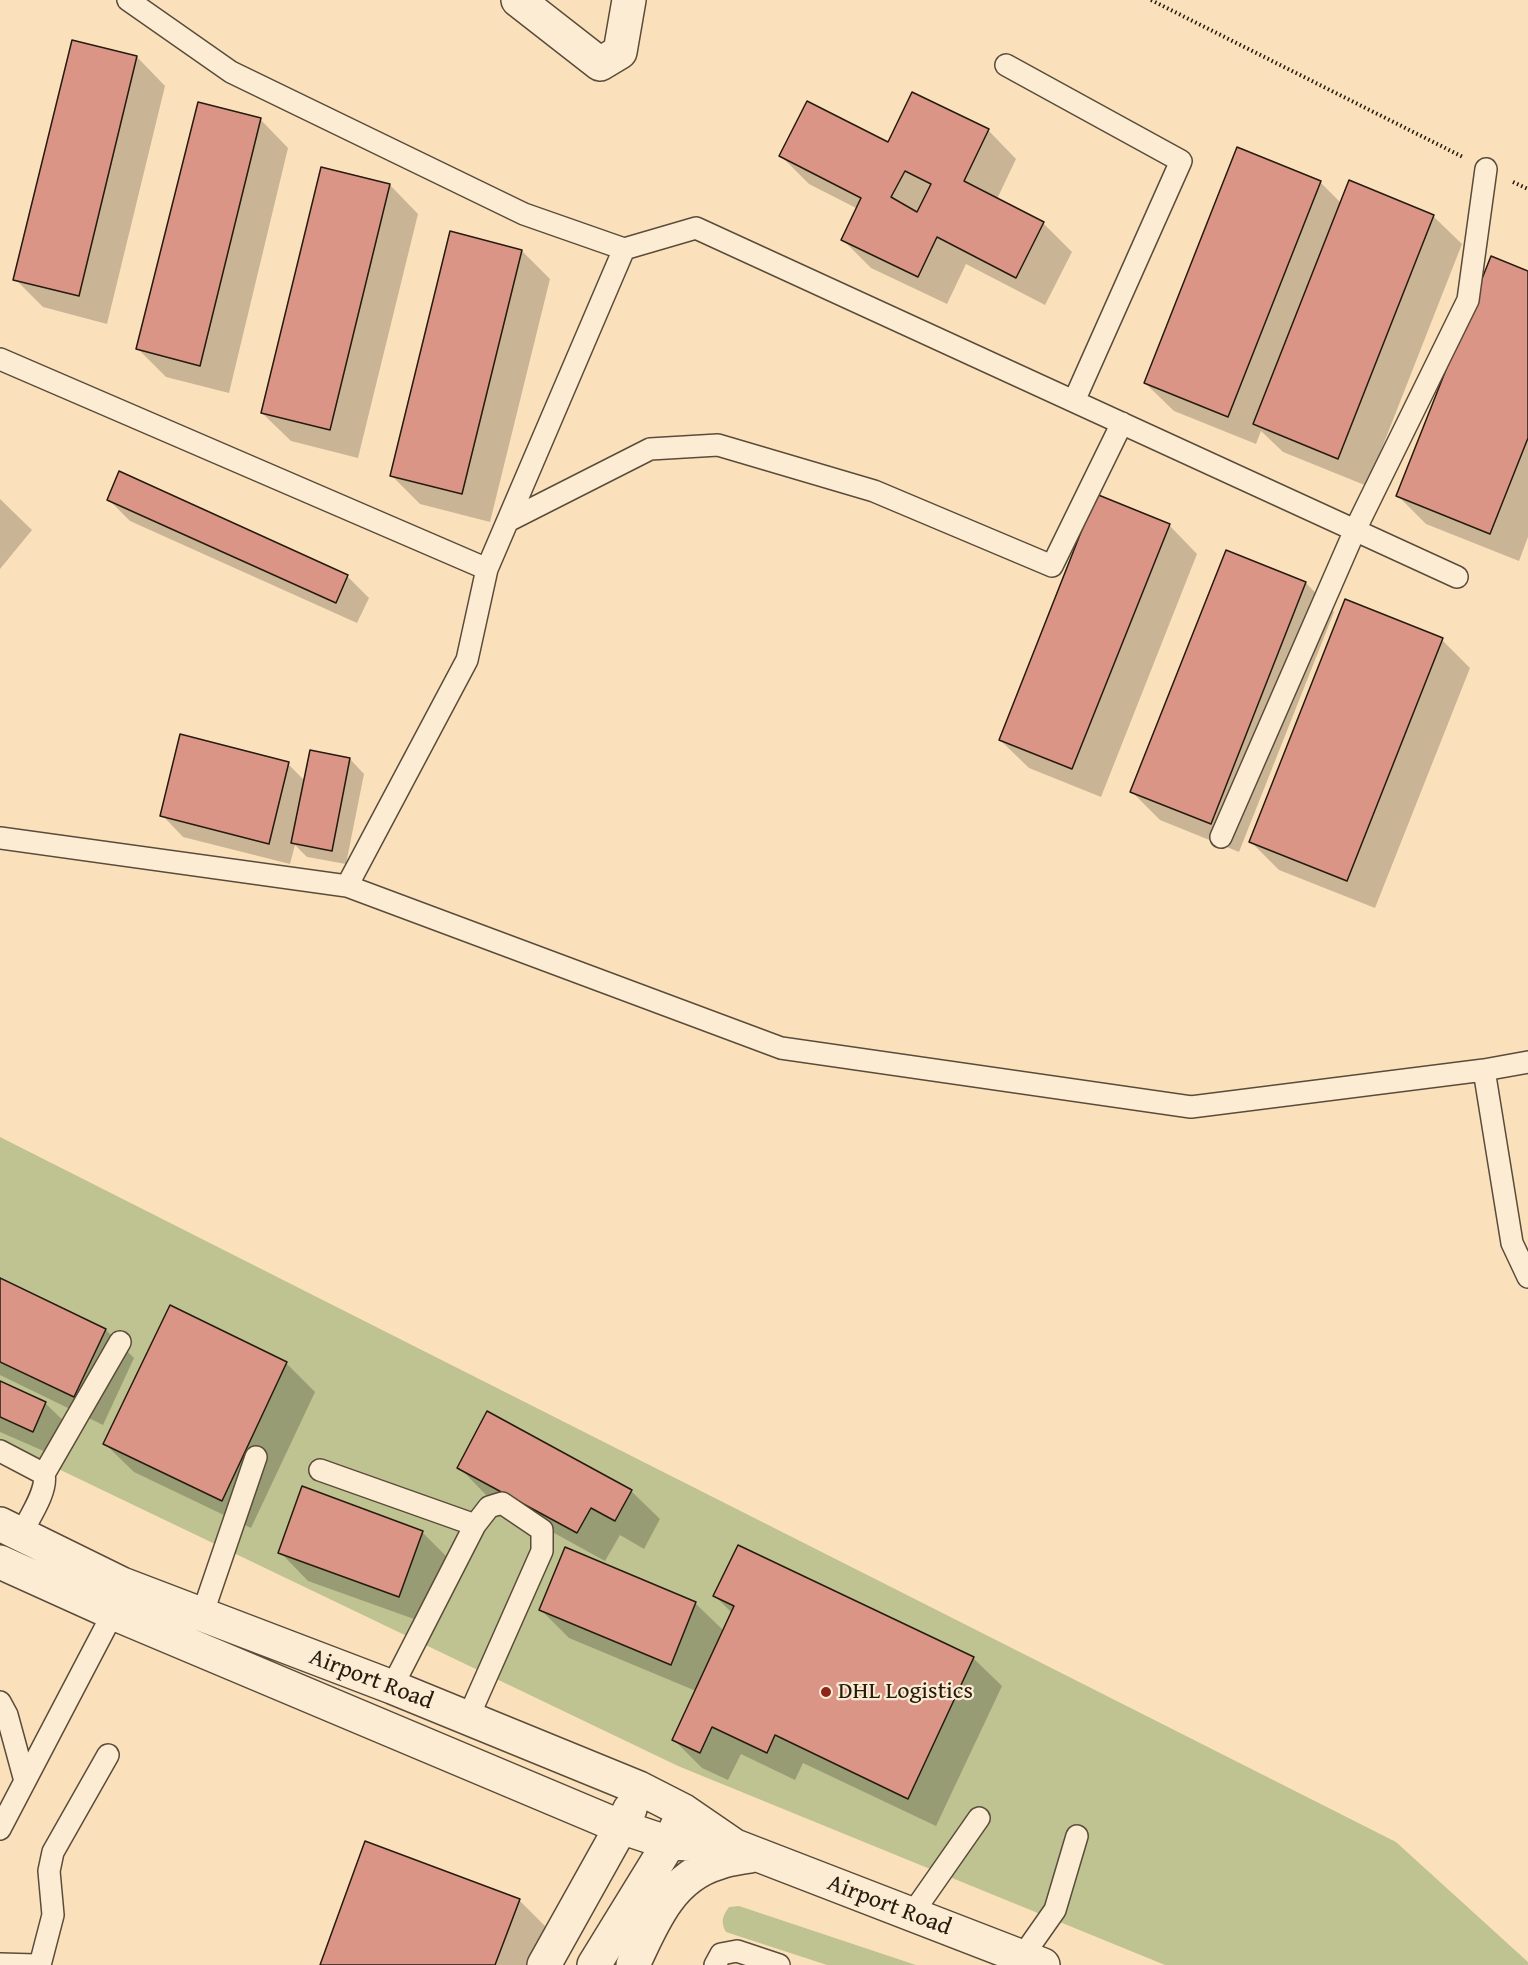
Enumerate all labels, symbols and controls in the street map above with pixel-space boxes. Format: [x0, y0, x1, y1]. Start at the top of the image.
street label: Airport Road [305, 1643, 437, 1717]
place label: DHL Logistics [838, 1678, 973, 1706]
marker: DHL Logistics [819, 1685, 833, 1699]
street label: Airport Road [823, 1869, 955, 1943]

